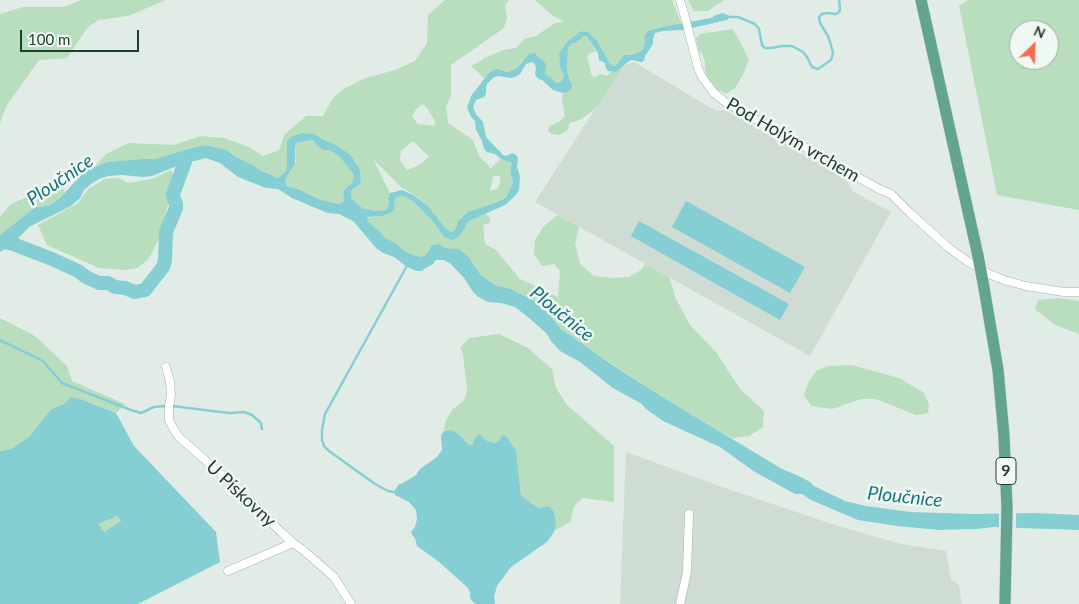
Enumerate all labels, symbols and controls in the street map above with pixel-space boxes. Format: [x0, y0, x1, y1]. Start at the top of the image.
scale bar [22, 20, 141, 52]
north arrow [1009, 20, 1059, 70]
text: N [1032, 22, 1048, 42]
text: 100 m [28, 30, 70, 48]
street label: Pod Holým vrchem [723, 93, 863, 187]
water label: Ploučnice [22, 149, 98, 211]
water label: Ploučnice [526, 281, 598, 347]
street label: U Pískovny [202, 456, 280, 532]
road number: 9 [996, 458, 1016, 484]
water label: Ploučnice [866, 482, 944, 512]

